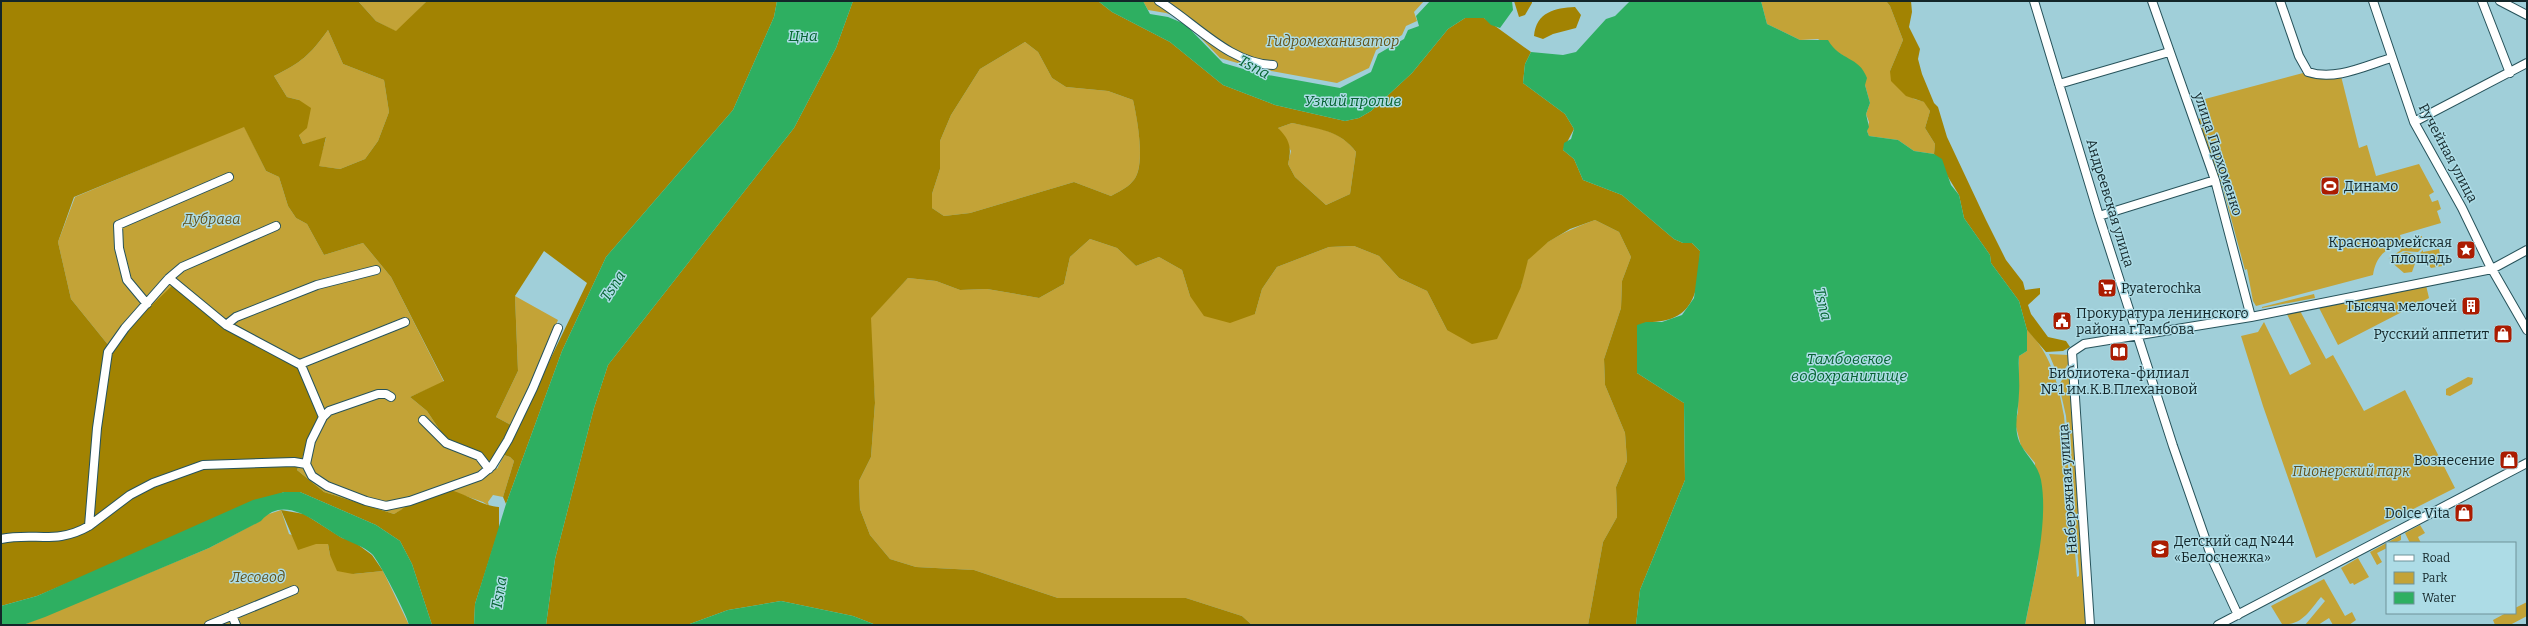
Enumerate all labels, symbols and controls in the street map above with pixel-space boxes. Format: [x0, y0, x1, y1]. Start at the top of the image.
water label: Цна [788, 27, 818, 45]
park label: Гидромеханизатор [1267, 33, 1399, 50]
water label: Tsna [1235, 51, 1273, 83]
street label: улица Пархоменко [2190, 89, 2246, 218]
water label: Узкий пролив [1304, 92, 1402, 110]
street label: Ручейная улица [2415, 101, 2481, 206]
street label: Андреевская улица [2082, 137, 2138, 270]
sports icon: Динамо [2319, 175, 2341, 197]
place label: Динамо [2344, 178, 2398, 195]
park label: Дубрава [183, 211, 240, 228]
place label: Красноармейская площадь [2328, 234, 2452, 267]
place icon: Красноармейская площадь [2455, 239, 2477, 261]
water label: Tsna [597, 267, 629, 305]
supermarket icon: Pyaterochka [2096, 277, 2118, 299]
place label: Pyaterochka [2121, 280, 2202, 297]
water label: Tsna [1810, 286, 1836, 322]
building icon: Тысяча мелочей [2460, 295, 2482, 317]
place label: Тысяча мелочей [2346, 298, 2457, 315]
place label: Прокуратура ленинского района г.Тамбова [2076, 305, 2249, 338]
public building icon: Прокуратура ленинского района г.Тамбова [2051, 310, 2073, 332]
shop icon: Русский аппетит [2492, 323, 2514, 345]
place label: Русский аппетит [2373, 326, 2489, 343]
library icon: Библиотека-филиал №1 им.К.В.Плехановой [2108, 341, 2130, 363]
water label: Тамбовское водохранилище [1791, 350, 1907, 385]
place label: Библиотека-филиал №1 им.К.В.Плехановой [2041, 365, 2197, 398]
street label: Набережная улица [2055, 423, 2081, 555]
shop icon: Вознесение [2498, 449, 2520, 471]
place label: Вознесение [2414, 452, 2495, 469]
park label: Пионерский парк [2292, 463, 2410, 480]
shop icon: Dolce Vita [2453, 502, 2475, 524]
place label: Dolce Vita [2385, 505, 2450, 522]
place label: Детский сад №44 «Белоснежка» [2174, 533, 2294, 566]
school or university icon: Детский сад №44 «Белоснежка» [2149, 538, 2171, 560]
legend [2386, 542, 2516, 614]
text: Road [2422, 551, 2450, 565]
park label: Лесовод [230, 569, 285, 586]
text: Park [2422, 571, 2448, 585]
water label: Tsna [488, 575, 510, 611]
text: Water [2422, 591, 2457, 605]

